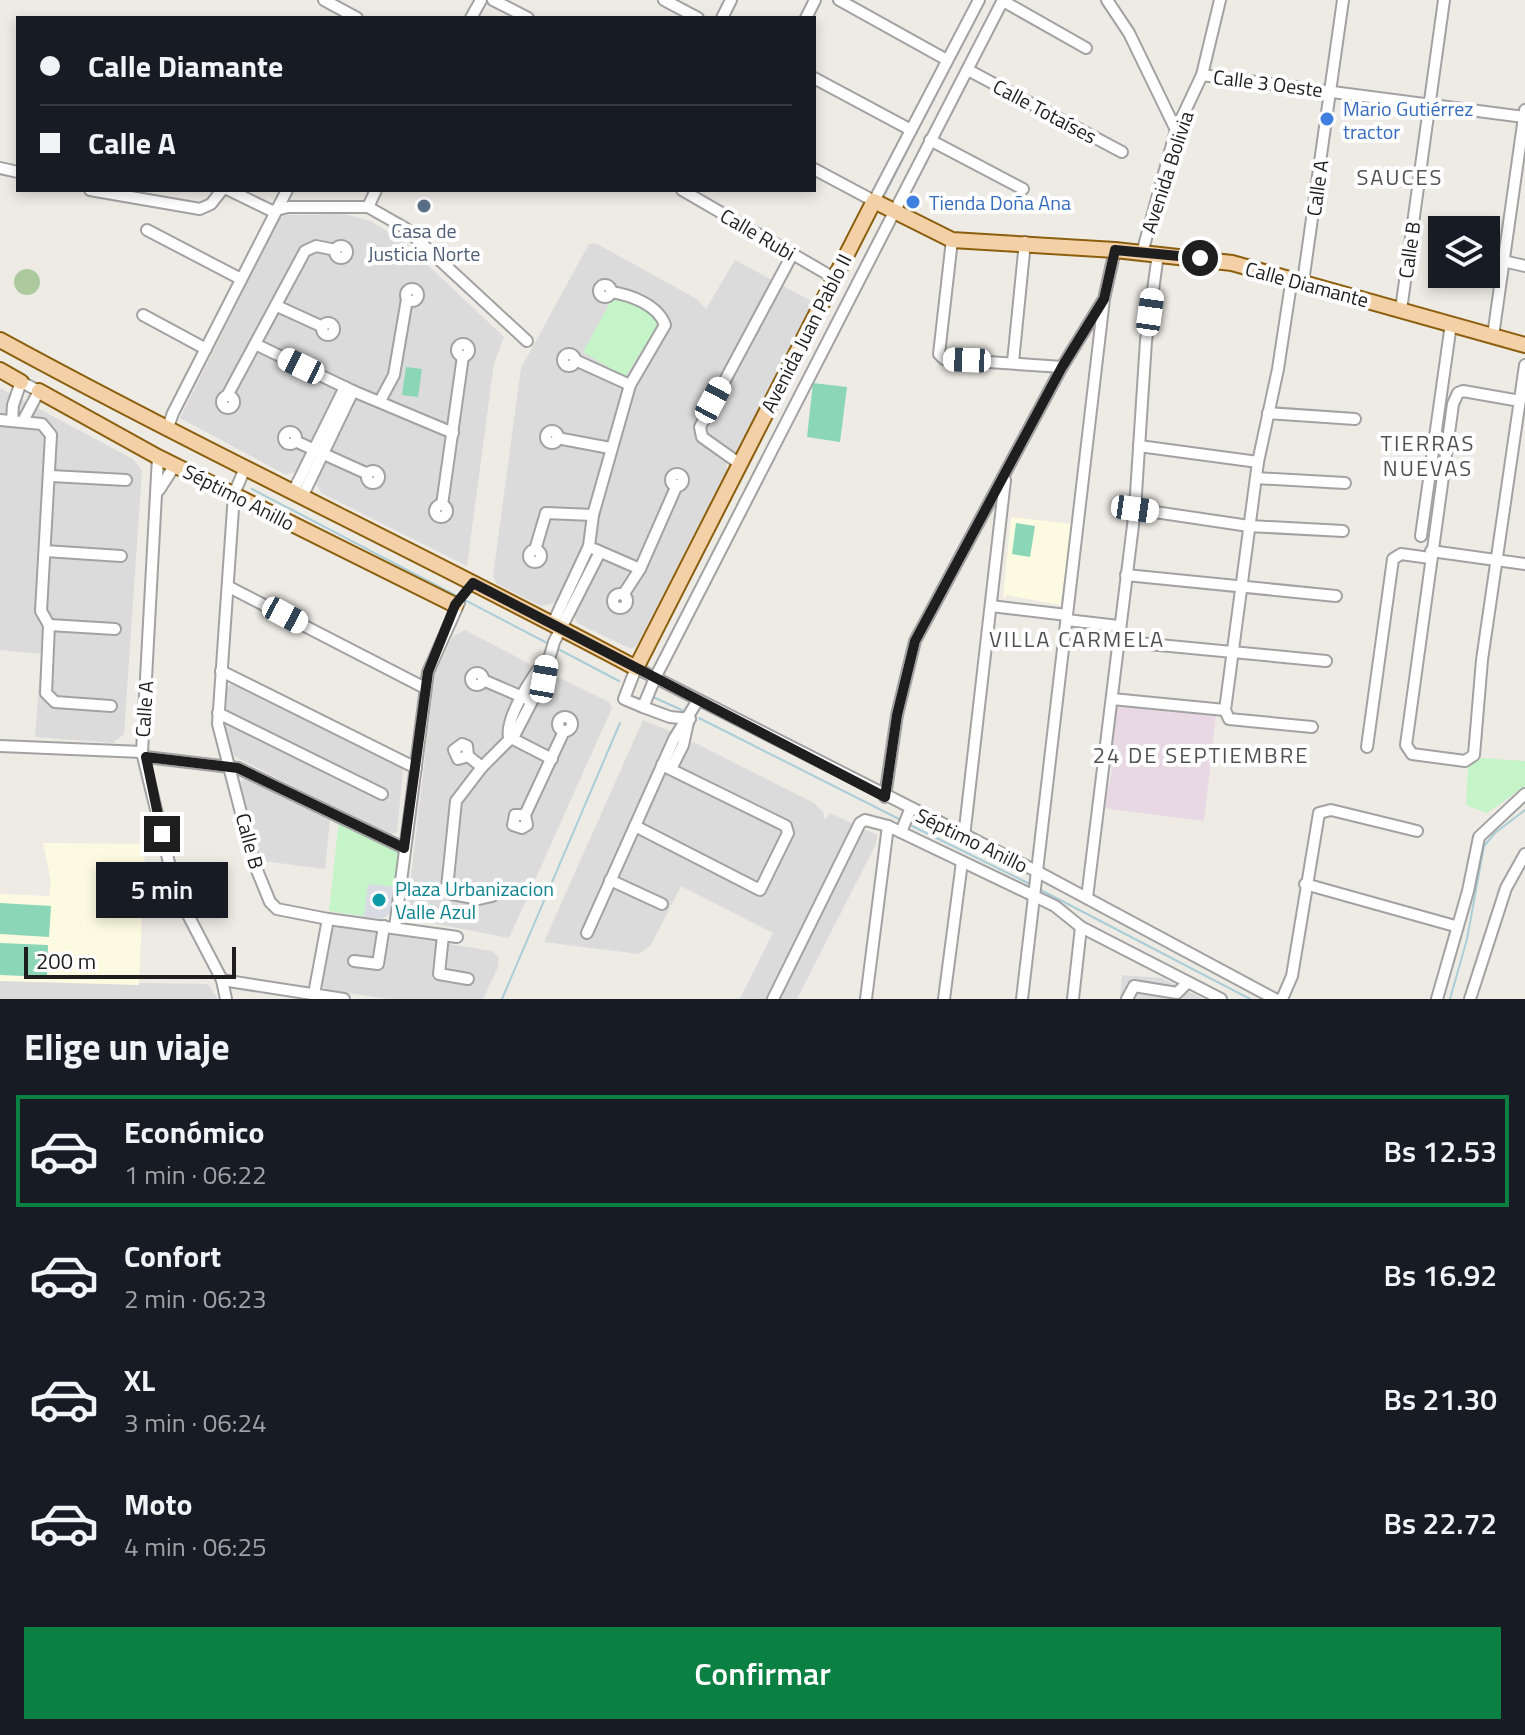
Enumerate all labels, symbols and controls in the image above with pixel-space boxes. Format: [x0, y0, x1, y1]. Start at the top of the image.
text: Calle Diamante [88, 43, 283, 89]
street label: Calle 3 Oeste [1212, 61, 1324, 105]
street label: Calle Totaíses [987, 71, 1103, 151]
place label: Mario Gutiérrez tractor [1343, 93, 1473, 147]
street label: Avenida Bolivia [1133, 107, 1201, 237]
marker: Mario Gutiérrez tractor [1318, 110, 1336, 128]
text: Calle A [88, 120, 176, 166]
street label: Calle A [1298, 158, 1336, 218]
district label: SAUCES [1357, 160, 1443, 194]
place label: Tienda Doña Ana [929, 187, 1071, 218]
marker: Tienda Doña Ana [904, 193, 922, 211]
marker: Casa de Justicia Norte [415, 197, 433, 215]
street label: Calle Rubi [715, 200, 801, 268]
place label: Casa de Justicia Norte [368, 215, 480, 269]
map controls [1428, 216, 1500, 288]
button: layers [1428, 216, 1500, 288]
street label: Calle B [1390, 220, 1428, 280]
route start [1182, 240, 1218, 276]
street label: Avenida Juan Pablo II [753, 248, 859, 418]
street label: Calle Diamante [1242, 253, 1372, 315]
car [1135, 287, 1165, 337]
car [274, 345, 328, 387]
car [943, 347, 991, 373]
car [691, 373, 735, 427]
district label: TIERRAS NUEVAS [1381, 426, 1475, 485]
street label: Séptimo Anillo [178, 456, 300, 538]
car [1110, 494, 1160, 524]
car [258, 593, 312, 637]
district label: VILLA CARMELA [989, 622, 1165, 656]
car [528, 653, 560, 705]
street label: Calle A [127, 680, 161, 738]
district label: 24 DE SEPTIEMBRE [1093, 738, 1309, 772]
street label: Séptimo Anillo [911, 799, 1033, 881]
street label: Calle B [228, 809, 272, 873]
route end [144, 816, 180, 852]
callout: 5 min [96, 862, 228, 918]
text: 5 min [131, 870, 193, 909]
place label: Plaza Urbanizacion Valle Azul [395, 873, 554, 927]
marker: Plaza Urbanizacion Valle Azul [370, 891, 388, 909]
scale bar [24, 943, 236, 979]
text: 200 m [36, 944, 96, 978]
text: Elige un viaje [24, 1019, 230, 1074]
text: Económico [124, 1109, 264, 1155]
icon: car [28, 1115, 100, 1187]
text: Bs 12.53 [1384, 1128, 1497, 1174]
text: 1 min · 06:22 [124, 1155, 267, 1194]
text: Confort [124, 1233, 221, 1279]
icon: car [28, 1239, 100, 1311]
text: Bs 16.92 [1384, 1252, 1497, 1298]
text: 2 min · 06:23 [124, 1279, 267, 1318]
text: XL [124, 1357, 155, 1403]
icon: car [28, 1363, 100, 1435]
text: Bs 21.30 [1384, 1376, 1497, 1422]
text: 3 min · 06:24 [124, 1403, 267, 1442]
text: Moto [124, 1481, 192, 1527]
icon: car [28, 1487, 100, 1559]
text: Bs 22.72 [1384, 1500, 1497, 1546]
text: 4 min · 06:25 [124, 1527, 267, 1566]
button: Confirmar [24, 1627, 1501, 1719]

